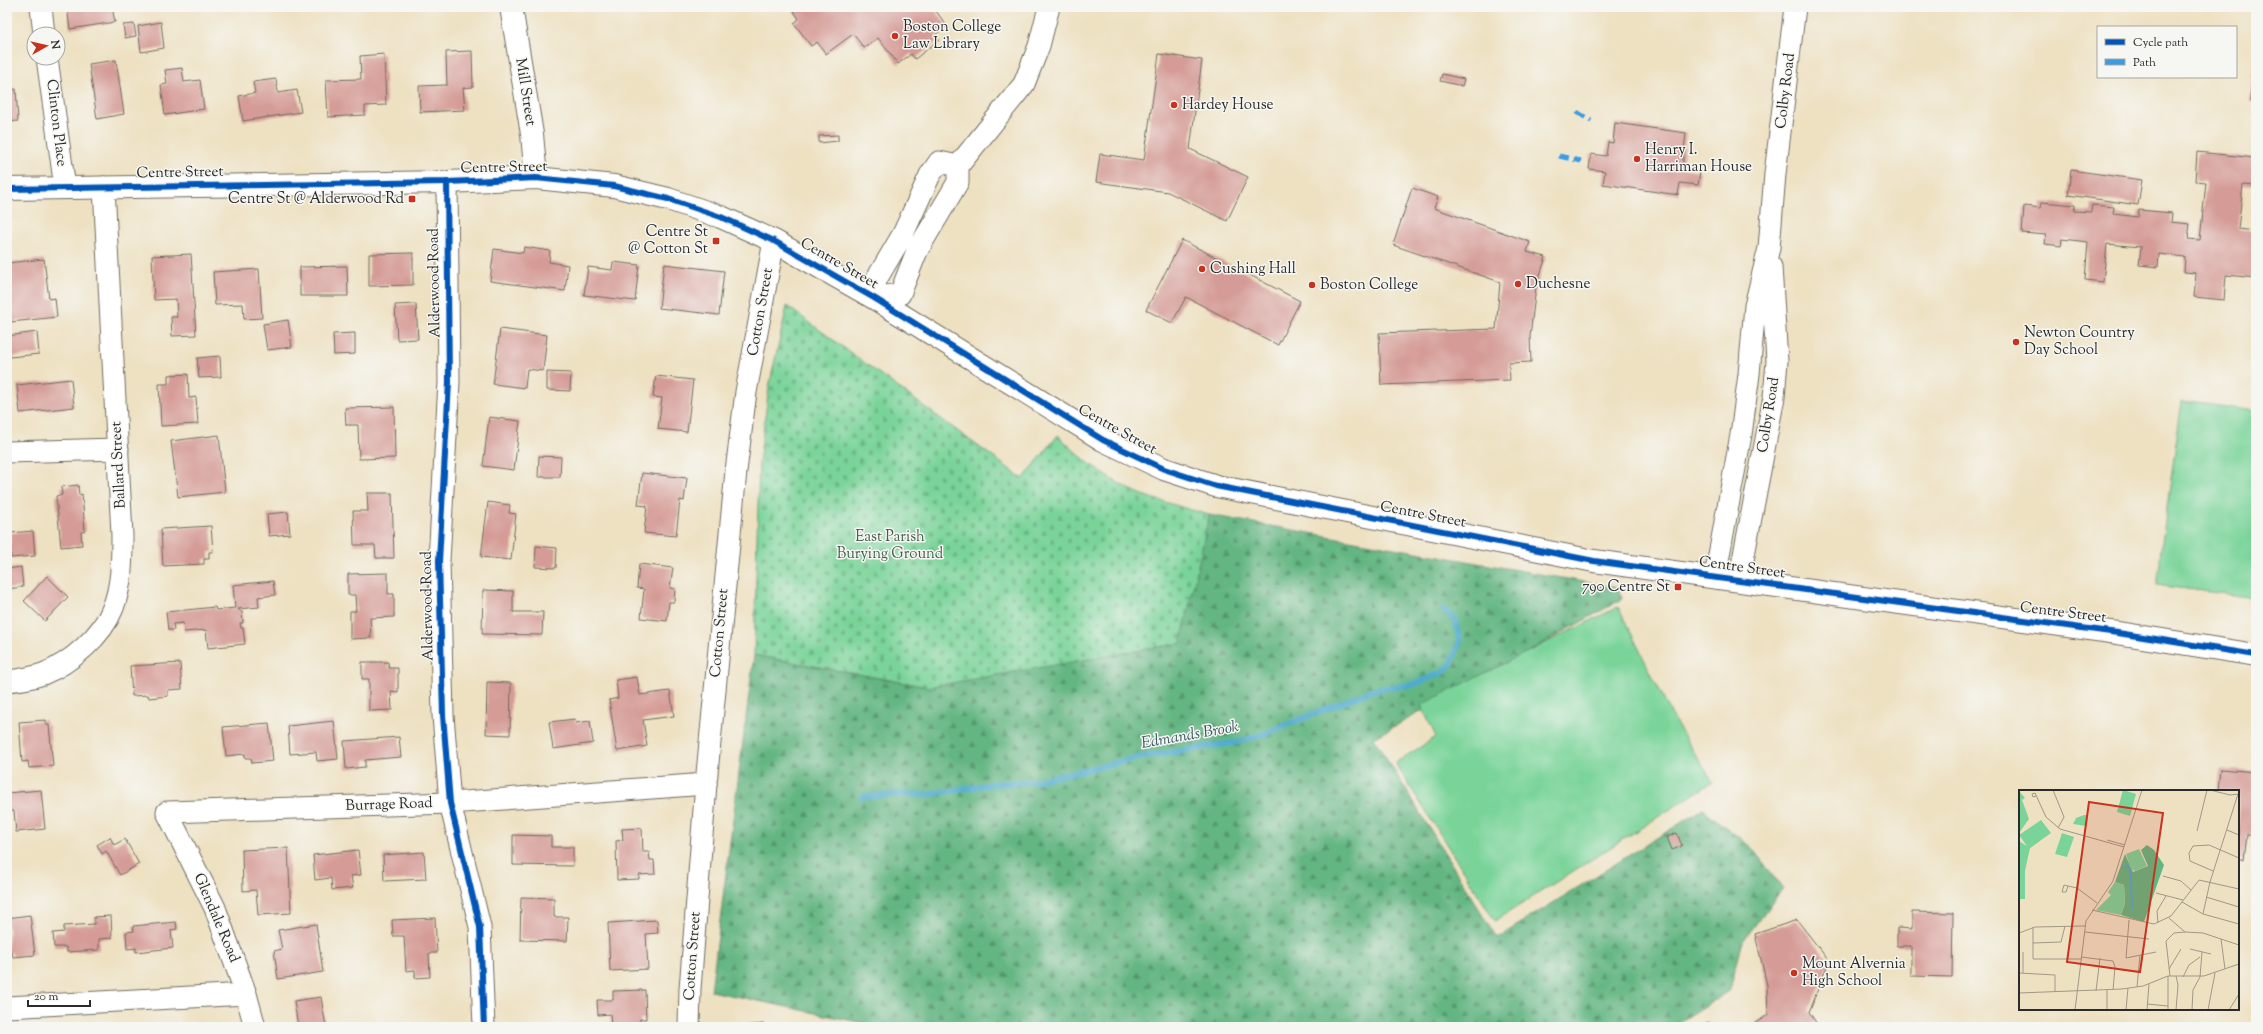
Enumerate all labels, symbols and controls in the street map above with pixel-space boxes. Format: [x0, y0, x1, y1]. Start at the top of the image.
place label: Boston College Law Library [903, 17, 1001, 55]
north arrow [26, 26, 66, 66]
legend [2097, 26, 2237, 78]
marker: Boston College Law Library [890, 31, 900, 41]
text: Cycle path [2133, 34, 2188, 52]
text: N [46, 38, 63, 50]
street label: Colby Road [1771, 51, 1801, 130]
text: Path [2133, 54, 2156, 72]
street label: Mill Street [509, 57, 541, 127]
street label: Clinton Place [40, 78, 72, 168]
place label: Hardey House [1182, 95, 1274, 116]
marker: Hardey House [1169, 100, 1179, 110]
place label: Henry I. Harriman House [1645, 140, 1752, 178]
marker: Henry I. Harriman House [1632, 154, 1642, 164]
street label: Centre Street [460, 157, 548, 179]
street label: Centre Street [136, 162, 224, 184]
place label: Centre St @ Alderwood Rd [228, 189, 405, 210]
marker: Centre St @ Alderwood Rd [407, 194, 417, 204]
place label: Centre St @ Cotton St [628, 222, 708, 260]
street label: Alderwood Road [424, 227, 446, 338]
street label: Centre Street [796, 233, 882, 295]
marker: Centre St @ Cotton St [711, 236, 721, 246]
place label: Cushing Hall [1210, 259, 1296, 280]
marker: Cushing Hall [1197, 264, 1207, 274]
street label: Cotton Street [743, 266, 779, 358]
place label: Duchesne [1526, 274, 1590, 295]
place label: Boston College [1320, 275, 1418, 296]
marker: Duchesne [1513, 279, 1523, 289]
marker: Boston College [1307, 280, 1317, 290]
place label: Newton Country Day School [2024, 323, 2135, 361]
marker: Newton Country Day School [2011, 337, 2021, 347]
street label: Colby Road [1753, 375, 1785, 454]
street label: Centre Street [1074, 400, 1160, 460]
street label: Ballard Street [106, 421, 132, 509]
street label: Centre Street [1378, 496, 1468, 534]
park label: East Parish Burying Ground [837, 527, 944, 565]
street label: Alderwood Road [417, 550, 439, 661]
street label: Centre Street [1697, 552, 1787, 584]
place label: 790 Centre St [1582, 577, 1670, 598]
marker: 790 Centre St [1673, 582, 1683, 592]
street label: Cotton Street [706, 588, 734, 678]
street label: Centre Street [2019, 597, 2107, 629]
water label: Edmands Brook [1139, 716, 1241, 756]
inset map [2019, 790, 2239, 1010]
street label: Burrage Road [345, 793, 433, 817]
street label: Glendale Road [188, 870, 244, 966]
street label: Cotton Street [679, 911, 707, 1001]
place label: Mount Alvernia High School [1802, 954, 1906, 992]
marker: Mount Alvernia High School [1789, 968, 1799, 978]
scale bar [28, 982, 90, 1008]
text: 20 m [34, 988, 59, 1006]

